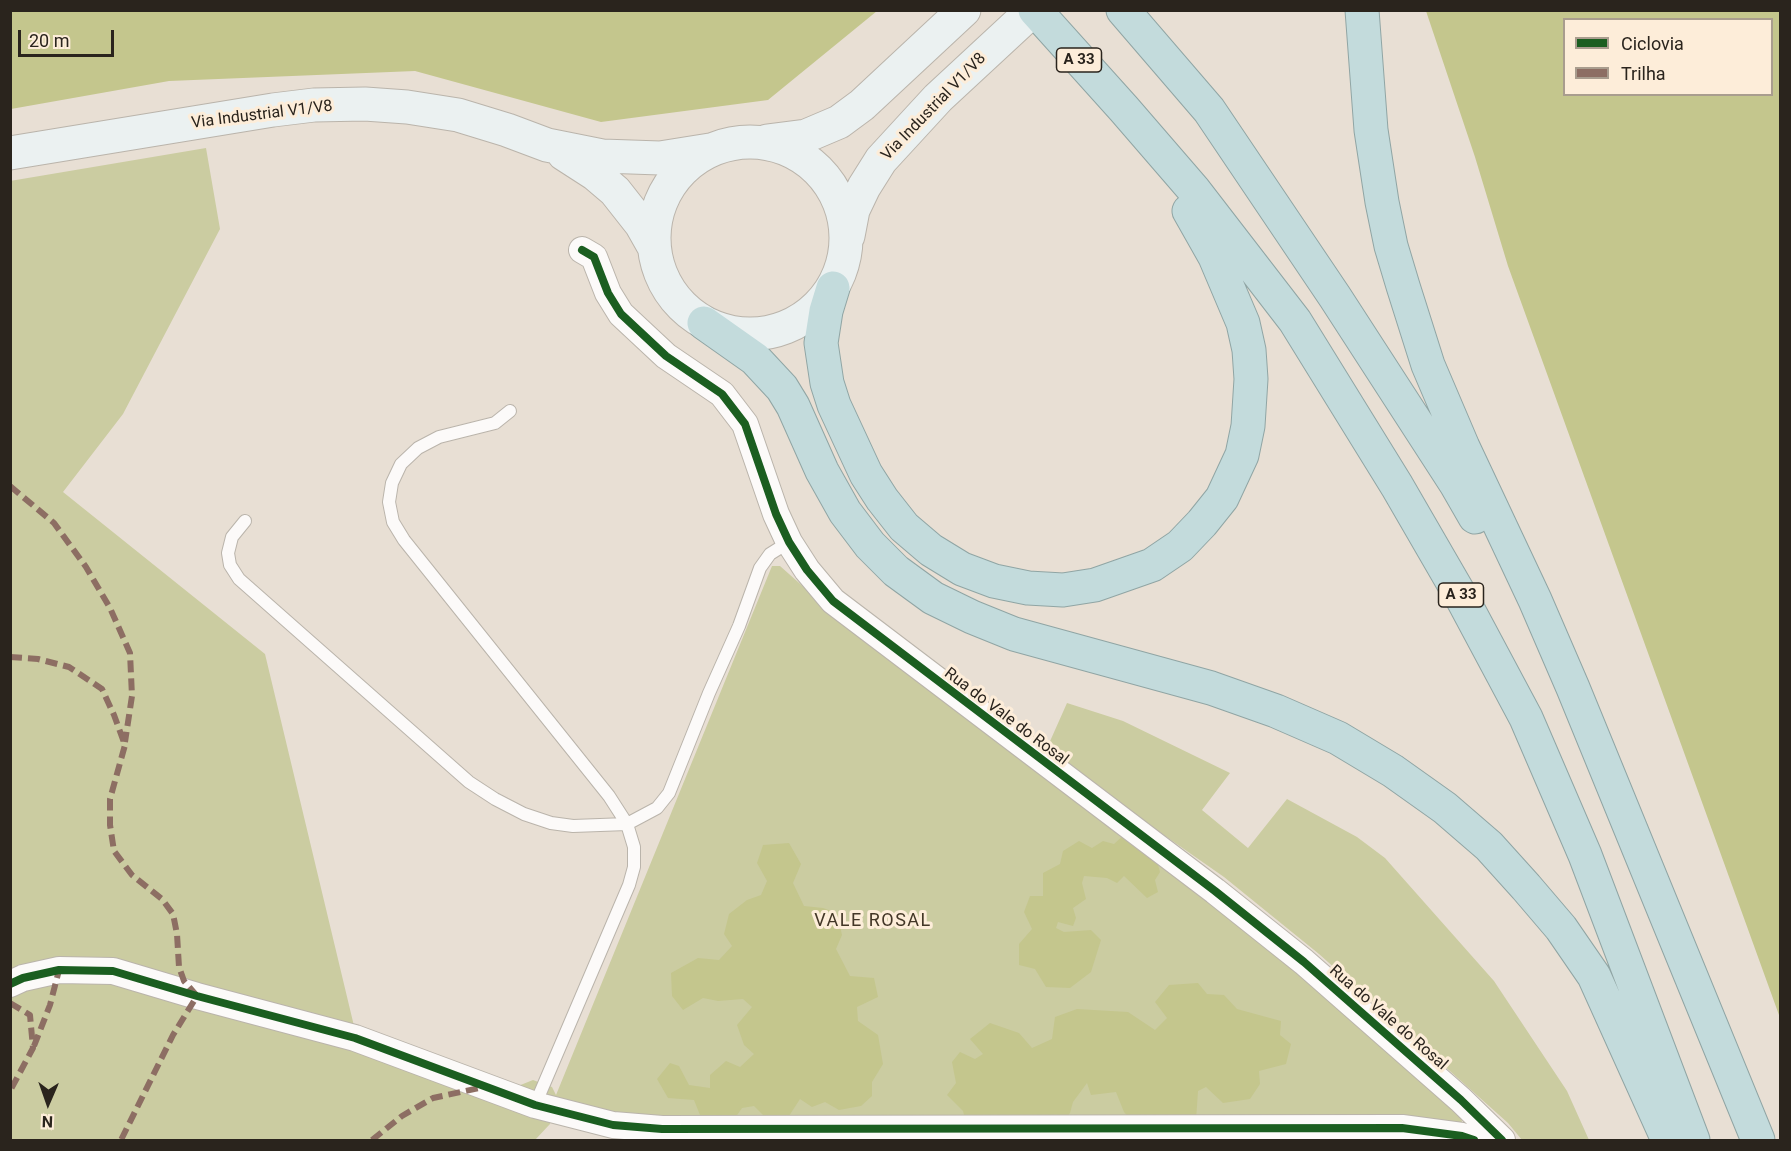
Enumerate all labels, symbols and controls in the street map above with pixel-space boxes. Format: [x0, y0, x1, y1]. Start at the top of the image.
scale bar [21, 18, 117, 56]
legend [1563, 18, 1773, 96]
text: 20 m [29, 30, 69, 51]
text: Ciclovia [1621, 33, 1684, 54]
road number: A 33 [1056, 48, 1102, 72]
street label: Via Industrial V1/V8 [878, 49, 990, 165]
text: Trilha [1621, 63, 1666, 84]
street label: Via Industrial V1/V8 [190, 97, 334, 133]
road number: A 33 [1438, 583, 1484, 607]
street label: Rua do Vale do Rosal [940, 664, 1072, 770]
district label: VALE ROSAL [814, 910, 932, 932]
street label: Rua do Vale do Rosal [1325, 961, 1451, 1075]
north arrow [18, 1073, 78, 1133]
text: N [41, 1112, 53, 1131]

